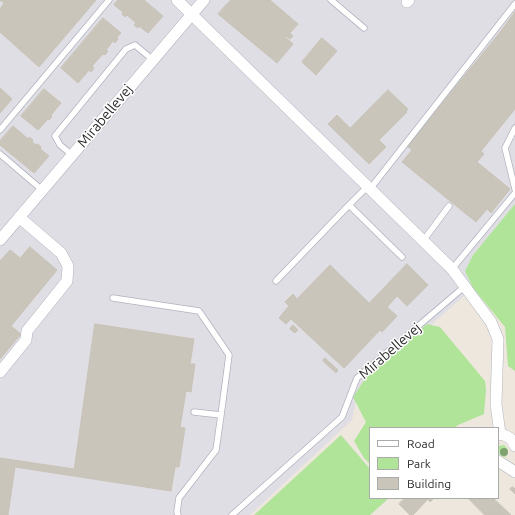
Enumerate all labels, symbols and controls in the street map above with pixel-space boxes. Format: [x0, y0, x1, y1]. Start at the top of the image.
street label: Mirabellevej [74, 81, 136, 151]
street label: Mirabellevej [355, 319, 425, 383]
legend [369, 427, 499, 499]
text: Road [407, 437, 435, 450]
text: Park [407, 457, 431, 470]
text: Building [407, 477, 451, 490]

